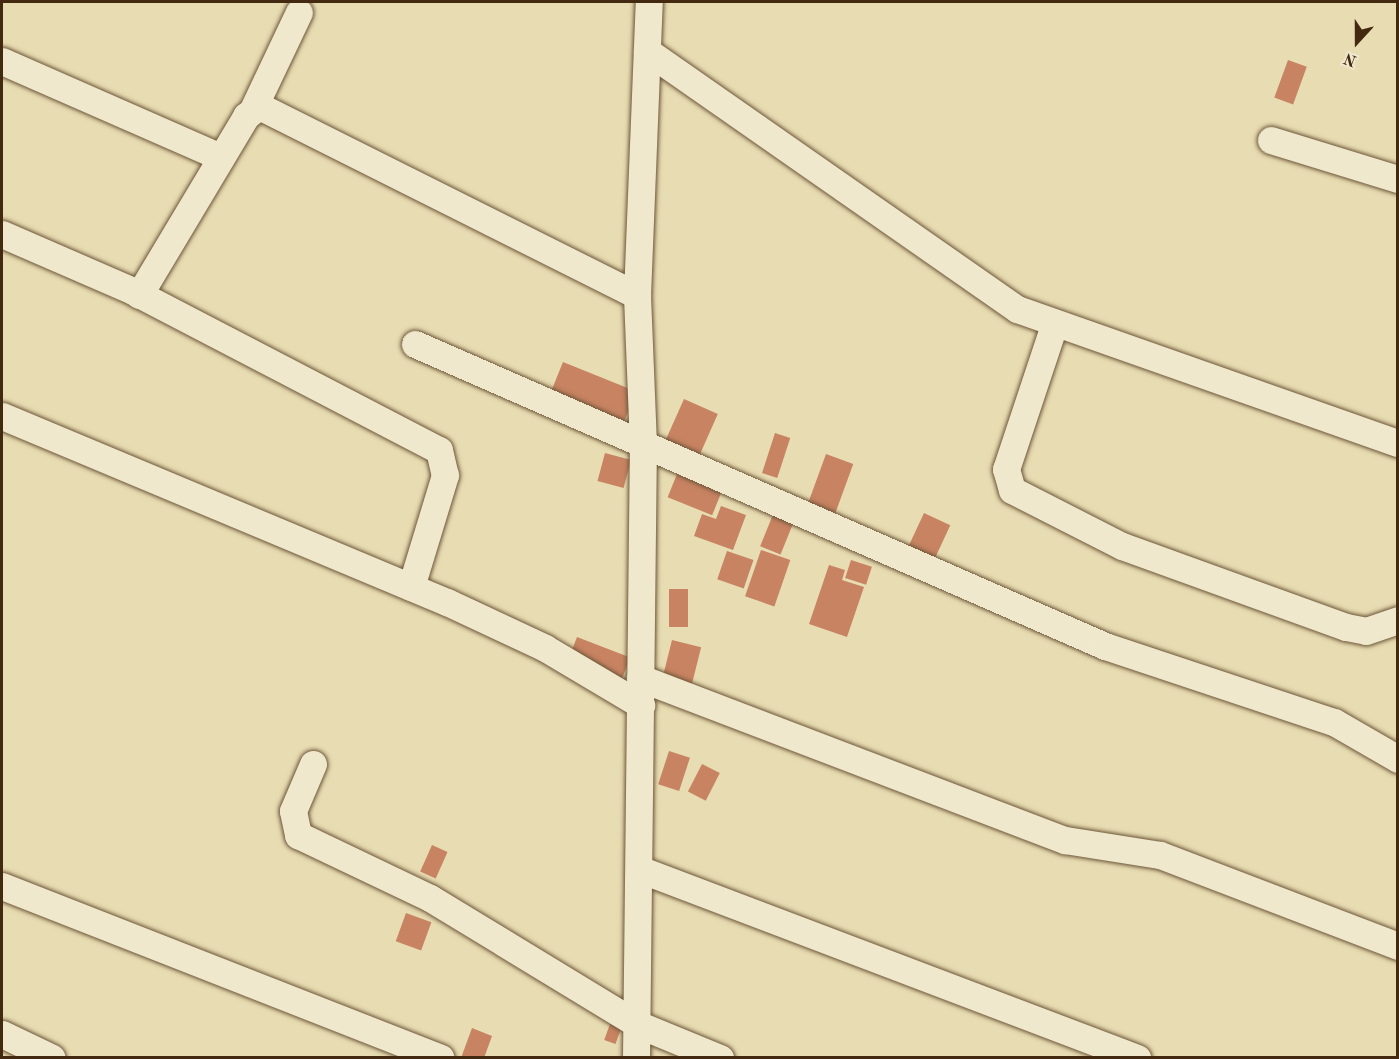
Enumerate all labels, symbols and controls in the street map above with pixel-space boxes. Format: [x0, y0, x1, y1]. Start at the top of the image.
north arrow [1327, 12, 1387, 72]
text: N [1342, 49, 1359, 68]

